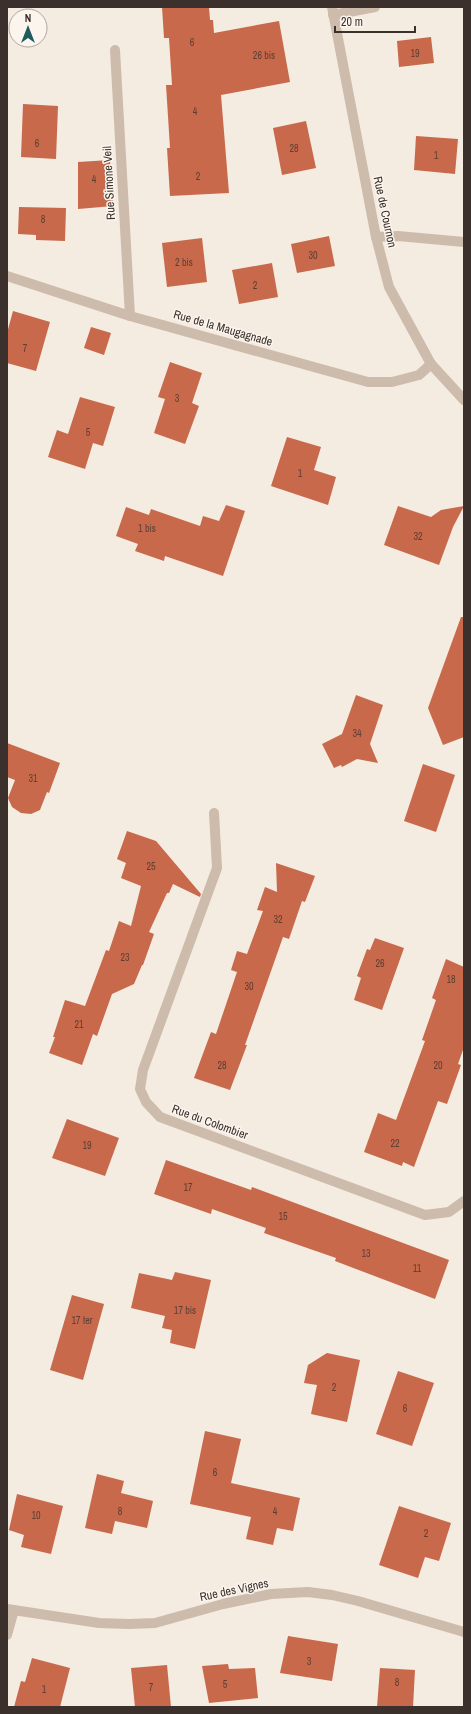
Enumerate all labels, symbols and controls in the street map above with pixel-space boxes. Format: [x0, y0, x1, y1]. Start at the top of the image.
north arrow [8, 8, 48, 48]
scale bar [335, 8, 415, 34]
text: N [25, 11, 31, 25]
text: 20 m [341, 14, 363, 30]
house number: 6 [190, 36, 195, 49]
house number: 19 [410, 47, 420, 60]
house number: 26 bis [253, 49, 275, 62]
house number: 4 [193, 105, 198, 118]
house number: 6 [35, 137, 40, 150]
house number: 28 [289, 142, 299, 155]
street label: Rue Simone Veil [99, 146, 119, 220]
house number: 1 [434, 149, 439, 162]
house number: 2 [196, 170, 201, 183]
house number: 4 [92, 173, 97, 186]
street label: Rue de Cournon [370, 175, 400, 249]
house number: 8 [41, 213, 46, 226]
house number: 30 [308, 249, 318, 262]
house number: 2 bis [175, 256, 193, 269]
house number: 2 [253, 279, 258, 292]
street label: Rue de la Maugagnade [172, 306, 274, 350]
house number: 7 [23, 342, 28, 355]
house number: 3 [175, 392, 180, 405]
house number: 5 [86, 426, 91, 439]
house number: 1 [298, 467, 303, 480]
house number: 1 bis [138, 522, 156, 535]
house number: 32 [413, 530, 423, 543]
house number: 34 [352, 727, 362, 740]
house number: 31 [28, 772, 38, 785]
house number: 25 [146, 860, 156, 873]
house number: 32 [273, 913, 283, 926]
house number: 23 [120, 951, 130, 964]
house number: 26 [375, 957, 385, 970]
house number: 18 [446, 973, 456, 986]
house number: 30 [244, 980, 254, 993]
house number: 21 [74, 1018, 84, 1031]
house number: 28 [217, 1059, 227, 1072]
house number: 20 [433, 1059, 443, 1072]
street label: Rue du Colombier [170, 1101, 251, 1143]
house number: 22 [390, 1137, 400, 1150]
house number: 19 [82, 1139, 92, 1152]
house number: 17 [183, 1181, 193, 1194]
house number: 15 [278, 1210, 288, 1223]
house number: 13 [361, 1247, 371, 1260]
house number: 11 [413, 1262, 422, 1275]
house number: 17 bis [174, 1304, 196, 1317]
house number: 17 ter [72, 1314, 93, 1327]
house number: 2 [332, 1381, 337, 1394]
house number: 6 [403, 1402, 408, 1415]
house number: 6 [213, 1466, 218, 1479]
house number: 8 [118, 1505, 123, 1518]
house number: 4 [273, 1505, 278, 1518]
house number: 10 [31, 1509, 41, 1522]
house number: 2 [424, 1527, 429, 1540]
street label: Rue des Vignes [198, 1575, 270, 1605]
house number: 3 [307, 1655, 312, 1668]
house number: 8 [395, 1676, 400, 1689]
house number: 5 [223, 1678, 228, 1691]
house number: 7 [149, 1681, 154, 1694]
house number: 1 [42, 1683, 47, 1696]

